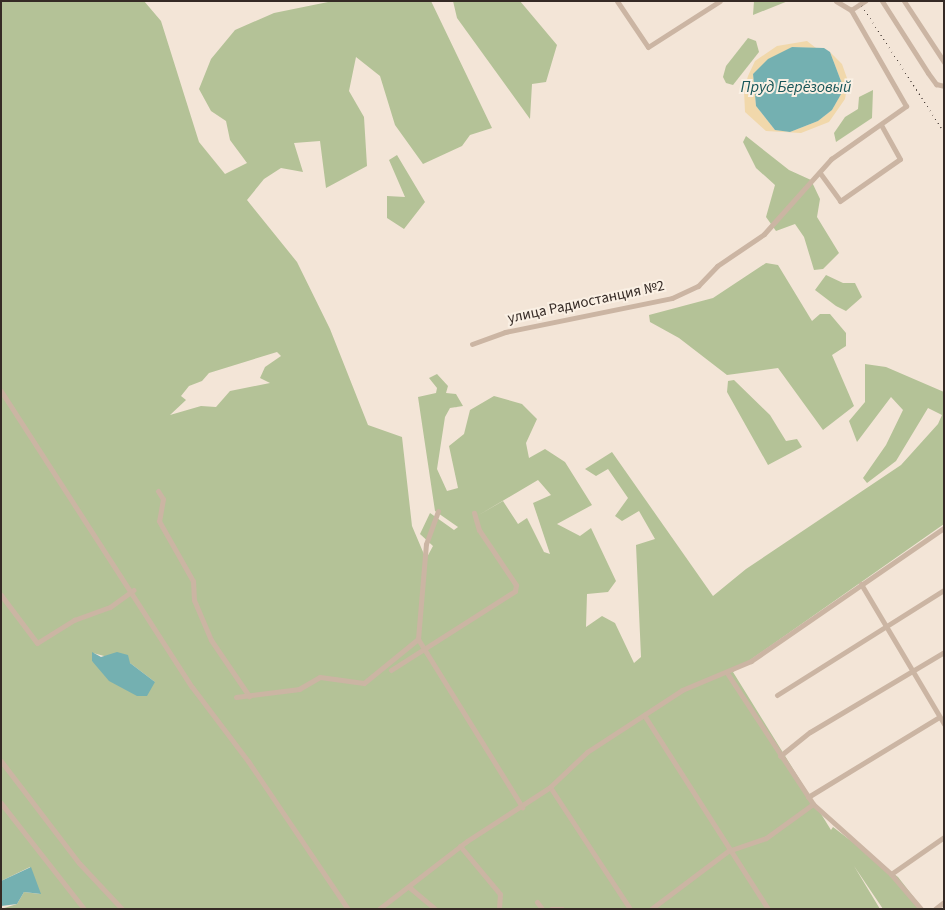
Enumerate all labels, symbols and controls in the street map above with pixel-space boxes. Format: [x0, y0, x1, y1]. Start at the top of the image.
water label: Пруд Берёзовый [741, 77, 851, 97]
street label: улица Радиостанция №2 [506, 277, 666, 327]

